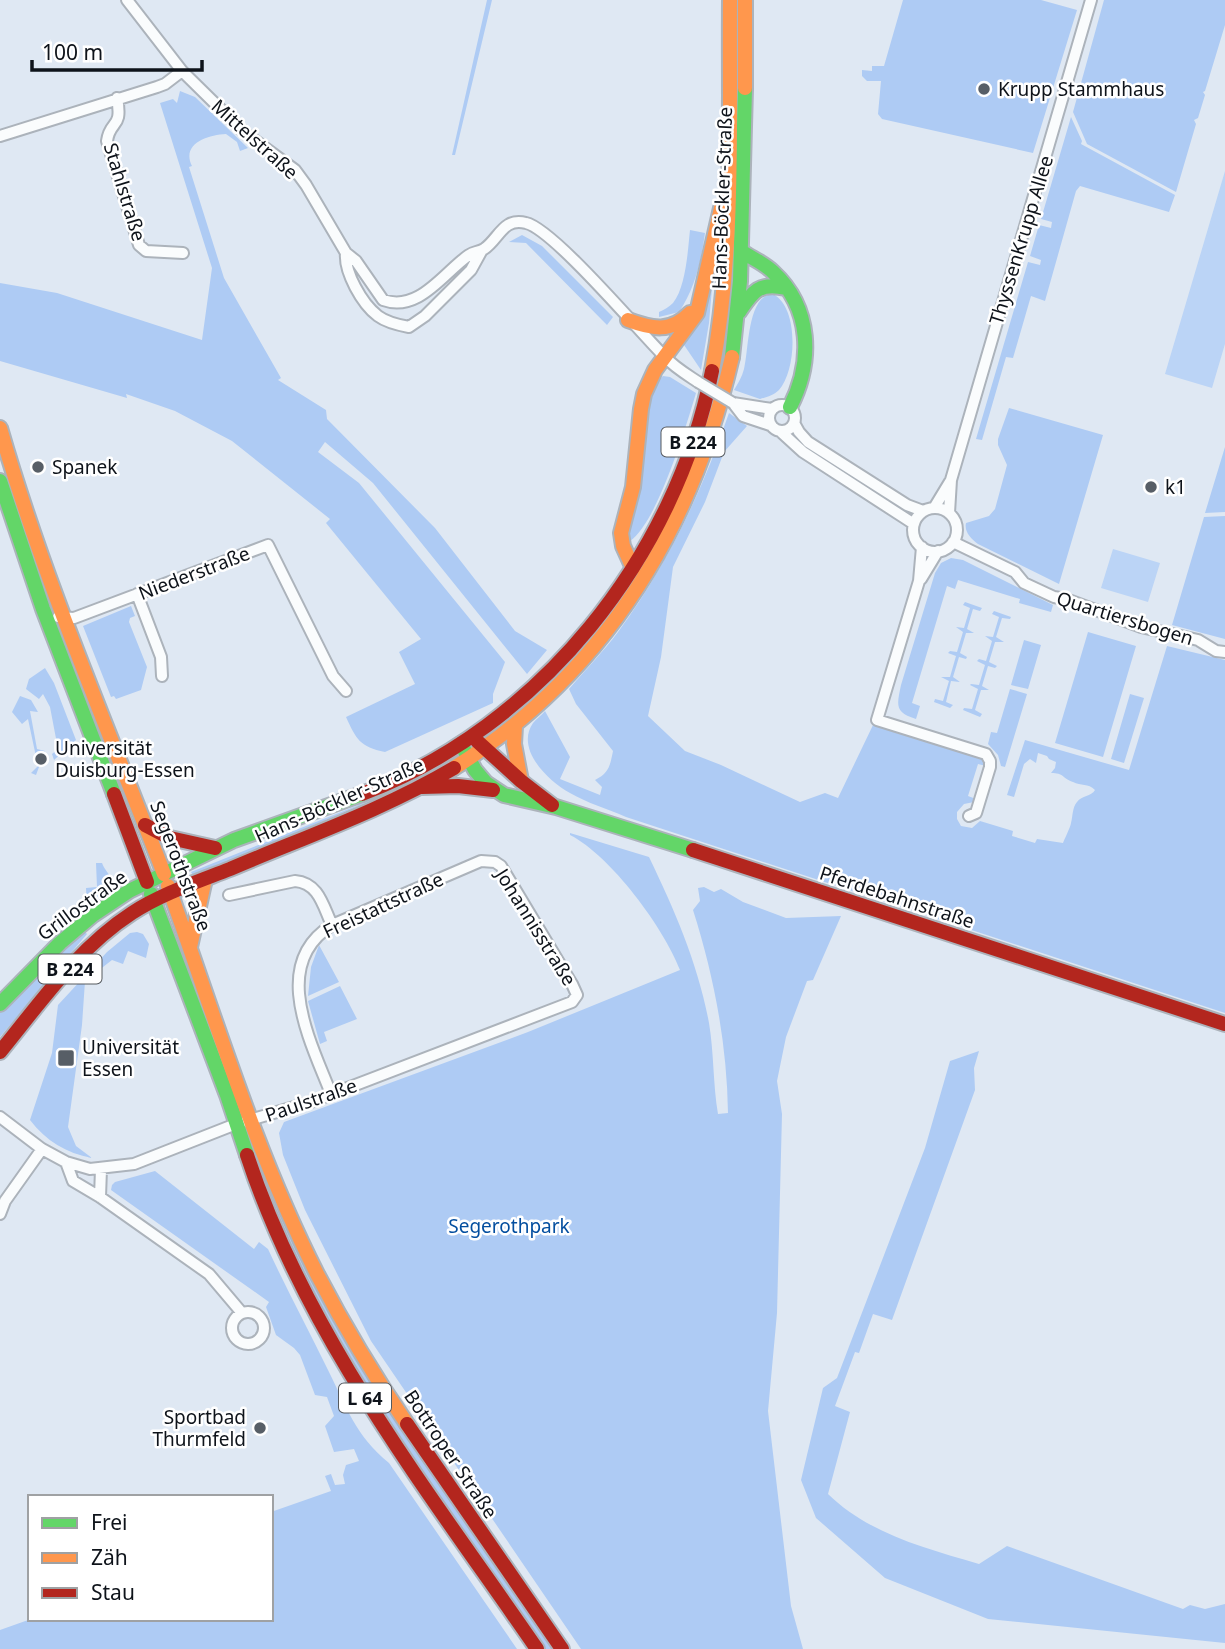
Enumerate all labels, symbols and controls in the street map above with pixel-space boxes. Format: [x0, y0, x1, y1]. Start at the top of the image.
scale bar [32, 28, 201, 72]
text: 100 m [42, 38, 103, 66]
place label: Krupp Stammhaus [998, 76, 1164, 102]
marker: Krupp Stammhaus [976, 81, 992, 97]
street label: Mittelstraße [206, 93, 304, 185]
street label: Hans-Böckler-Straße [706, 106, 738, 290]
street label: Stahlstraße [98, 140, 152, 244]
street label: ThyssenKrupp Allee [983, 152, 1059, 328]
road number: B 224 [662, 428, 724, 457]
place label: Spanek [52, 454, 117, 480]
marker: Spanek [30, 459, 46, 475]
place label: k1 [1165, 474, 1186, 500]
marker: k1 [1143, 479, 1159, 495]
street label: Niederstraße [135, 540, 253, 606]
street label: Quartiersbogen [1053, 585, 1197, 651]
place label: Universität Duisburg-Essen [55, 735, 195, 783]
marker: Universität Duisburg-Essen [33, 751, 49, 767]
street label: Hans-Böckler-Straße [250, 751, 428, 849]
street label: Segerothstraße [144, 797, 218, 935]
street label: Pferdebahnstraße [816, 860, 978, 934]
street label: Johannisstraße [489, 862, 582, 990]
street label: Grillostraße [32, 864, 132, 946]
street label: Freistattstraße [319, 866, 447, 944]
road number: B 224 [38, 954, 102, 984]
place label: Universität Essen [82, 1034, 179, 1082]
marker: Universität Essen [56, 1048, 76, 1068]
street label: Paulstraße [262, 1072, 360, 1128]
park label: Segerothpark [448, 1213, 570, 1239]
road number: L 64 [339, 1384, 391, 1413]
street label: Bottroper Straße [398, 1385, 504, 1523]
place label: Sportbad Thurmfeld [153, 1404, 246, 1452]
marker: Sportbad Thurmfeld [252, 1420, 268, 1436]
legend [28, 1495, 273, 1621]
text: Frei [91, 1508, 127, 1536]
text: Zäh [91, 1543, 128, 1571]
text: Stau [91, 1578, 135, 1606]

